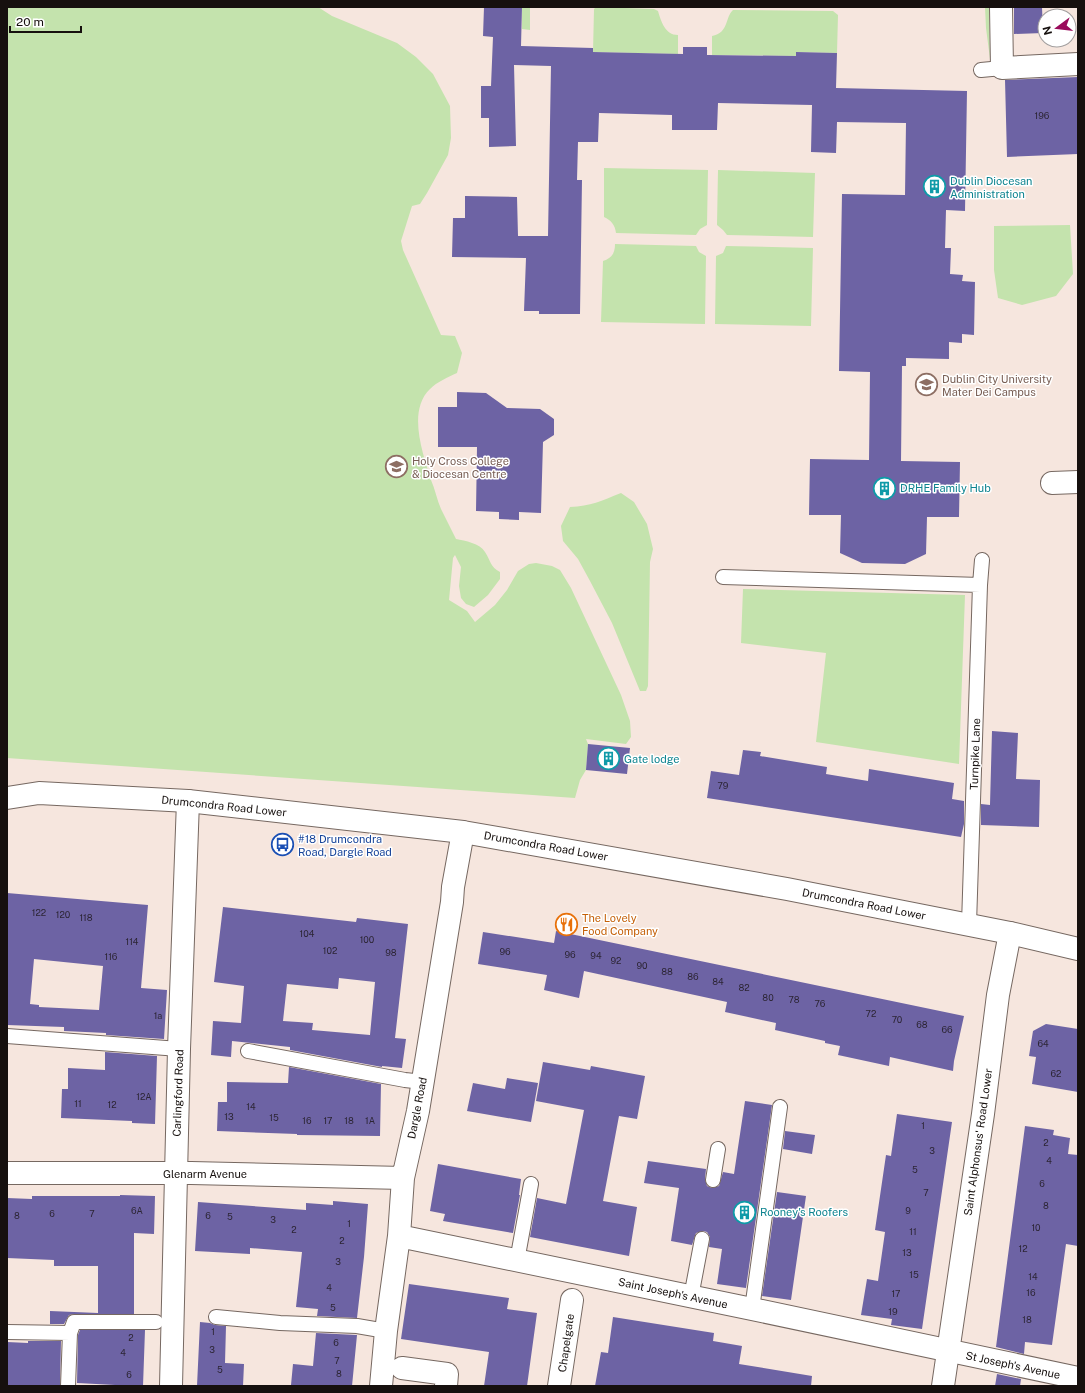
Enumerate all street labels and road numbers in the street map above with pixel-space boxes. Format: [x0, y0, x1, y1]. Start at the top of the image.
street label: Turnpike Lane [968, 718, 982, 790]
street label: Drumcondra Road Lower [161, 793, 287, 819]
street label: Drumcondra Road Lower [483, 829, 609, 863]
street label: Drumcondra Road Lower [801, 886, 927, 922]
street label: Carlingford Road [170, 1049, 186, 1137]
street label: Saint Alphonsus' Road Lower [962, 1068, 994, 1216]
street label: Dargle Road [405, 1076, 429, 1140]
street label: Glenarm Avenue [163, 1168, 247, 1180]
street label: Saint Joseph's Avenue [617, 1276, 729, 1310]
street label: Chapelgate [556, 1313, 576, 1373]
street label: St Joseph's Avenue [965, 1349, 1061, 1381]

